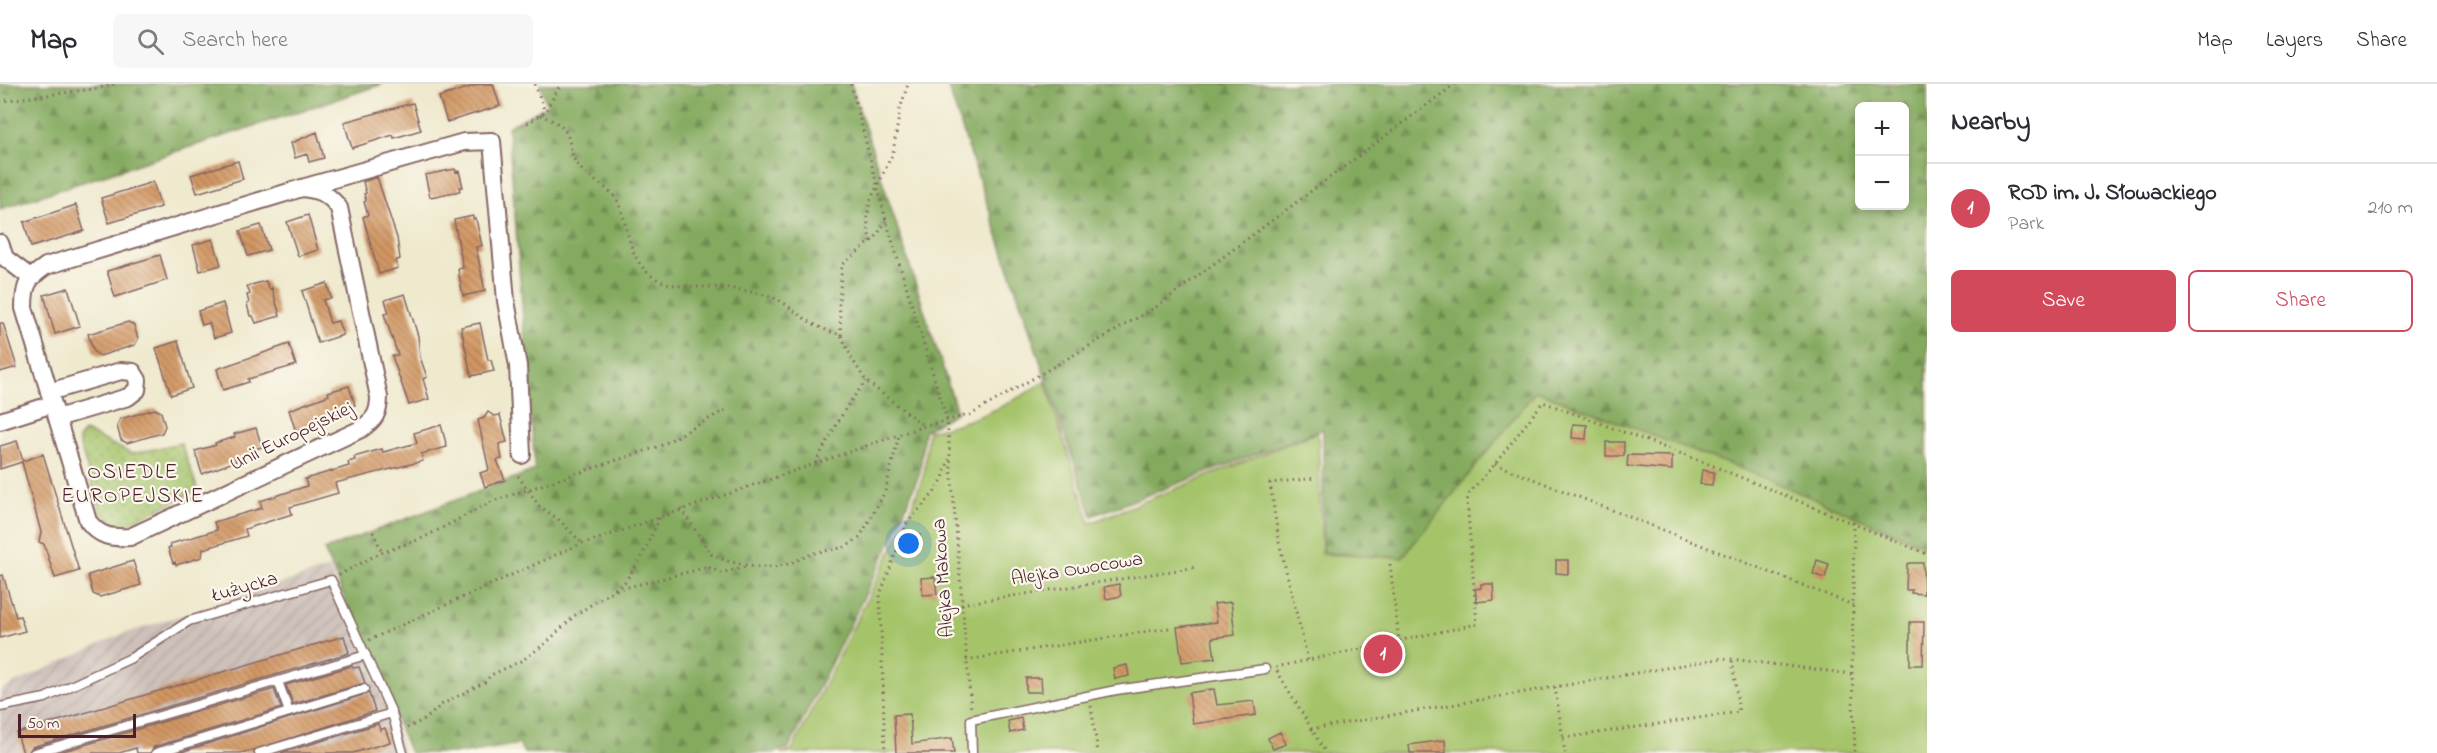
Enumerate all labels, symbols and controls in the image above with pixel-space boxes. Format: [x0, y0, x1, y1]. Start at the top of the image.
search box [113, 14, 533, 68]
text: Map [30, 21, 77, 62]
icon: search [134, 25, 167, 58]
text: Search here [182, 25, 288, 57]
text: Map [2197, 26, 2233, 56]
text: Layers [2266, 26, 2323, 56]
text: Share [2356, 26, 2407, 56]
map controls [1855, 102, 1909, 210]
button: + [1855, 102, 1909, 156]
text: Nearby [1951, 104, 2030, 142]
button: − [1855, 156, 1909, 210]
text: ROD im. J. Słowackiego [2008, 178, 2217, 210]
text: 1 [1967, 194, 1974, 223]
text: 210 m [2368, 194, 2413, 223]
text: Park [2008, 210, 2044, 239]
button: Save [1951, 270, 2176, 332]
button: Share [2188, 270, 2413, 332]
street label: Unii Europejskiej [225, 394, 360, 479]
district label: OSIEDLE EUROPEJSKIE [61, 458, 205, 512]
street label: Alejka Makowa [925, 518, 963, 638]
your location [894, 529, 923, 558]
street label: Alejka Owocowa [1009, 545, 1145, 595]
street label: Łużycka [208, 565, 281, 611]
pin: 1 [1364, 632, 1402, 676]
scale bar [18, 711, 136, 738]
text: 50 m [27, 712, 59, 736]

